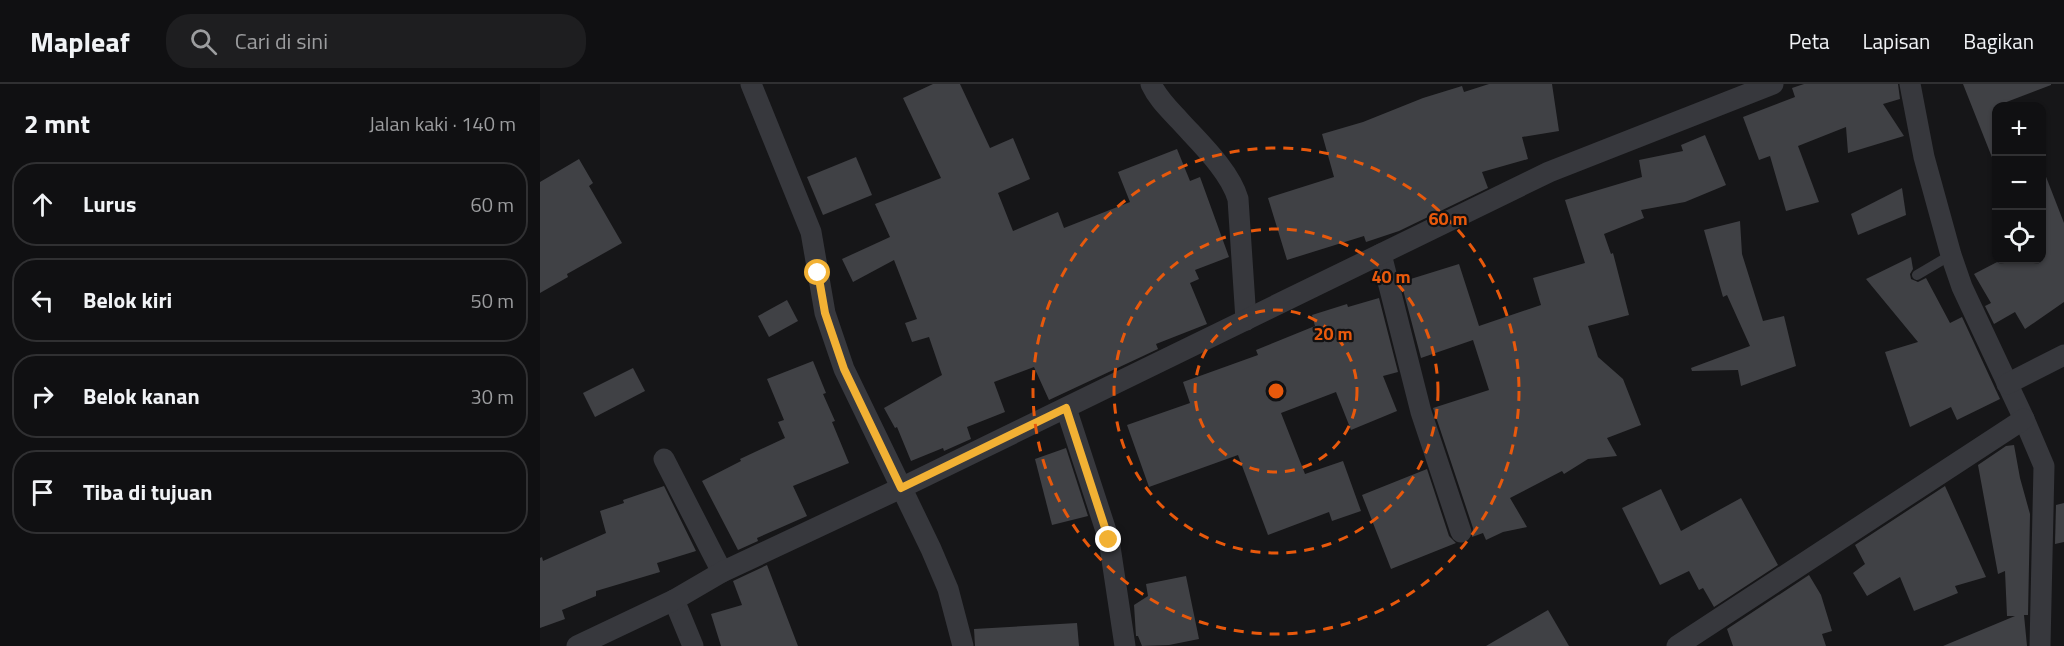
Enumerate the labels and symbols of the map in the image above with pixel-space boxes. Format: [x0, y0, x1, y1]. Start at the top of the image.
text: 60 m [1428, 205, 1468, 232]
route start [804, 259, 830, 285]
text: 40 m [1371, 263, 1411, 290]
text: 20 m [1313, 320, 1353, 347]
centre of rings [1266, 381, 1286, 401]
route end [1095, 526, 1121, 552]

